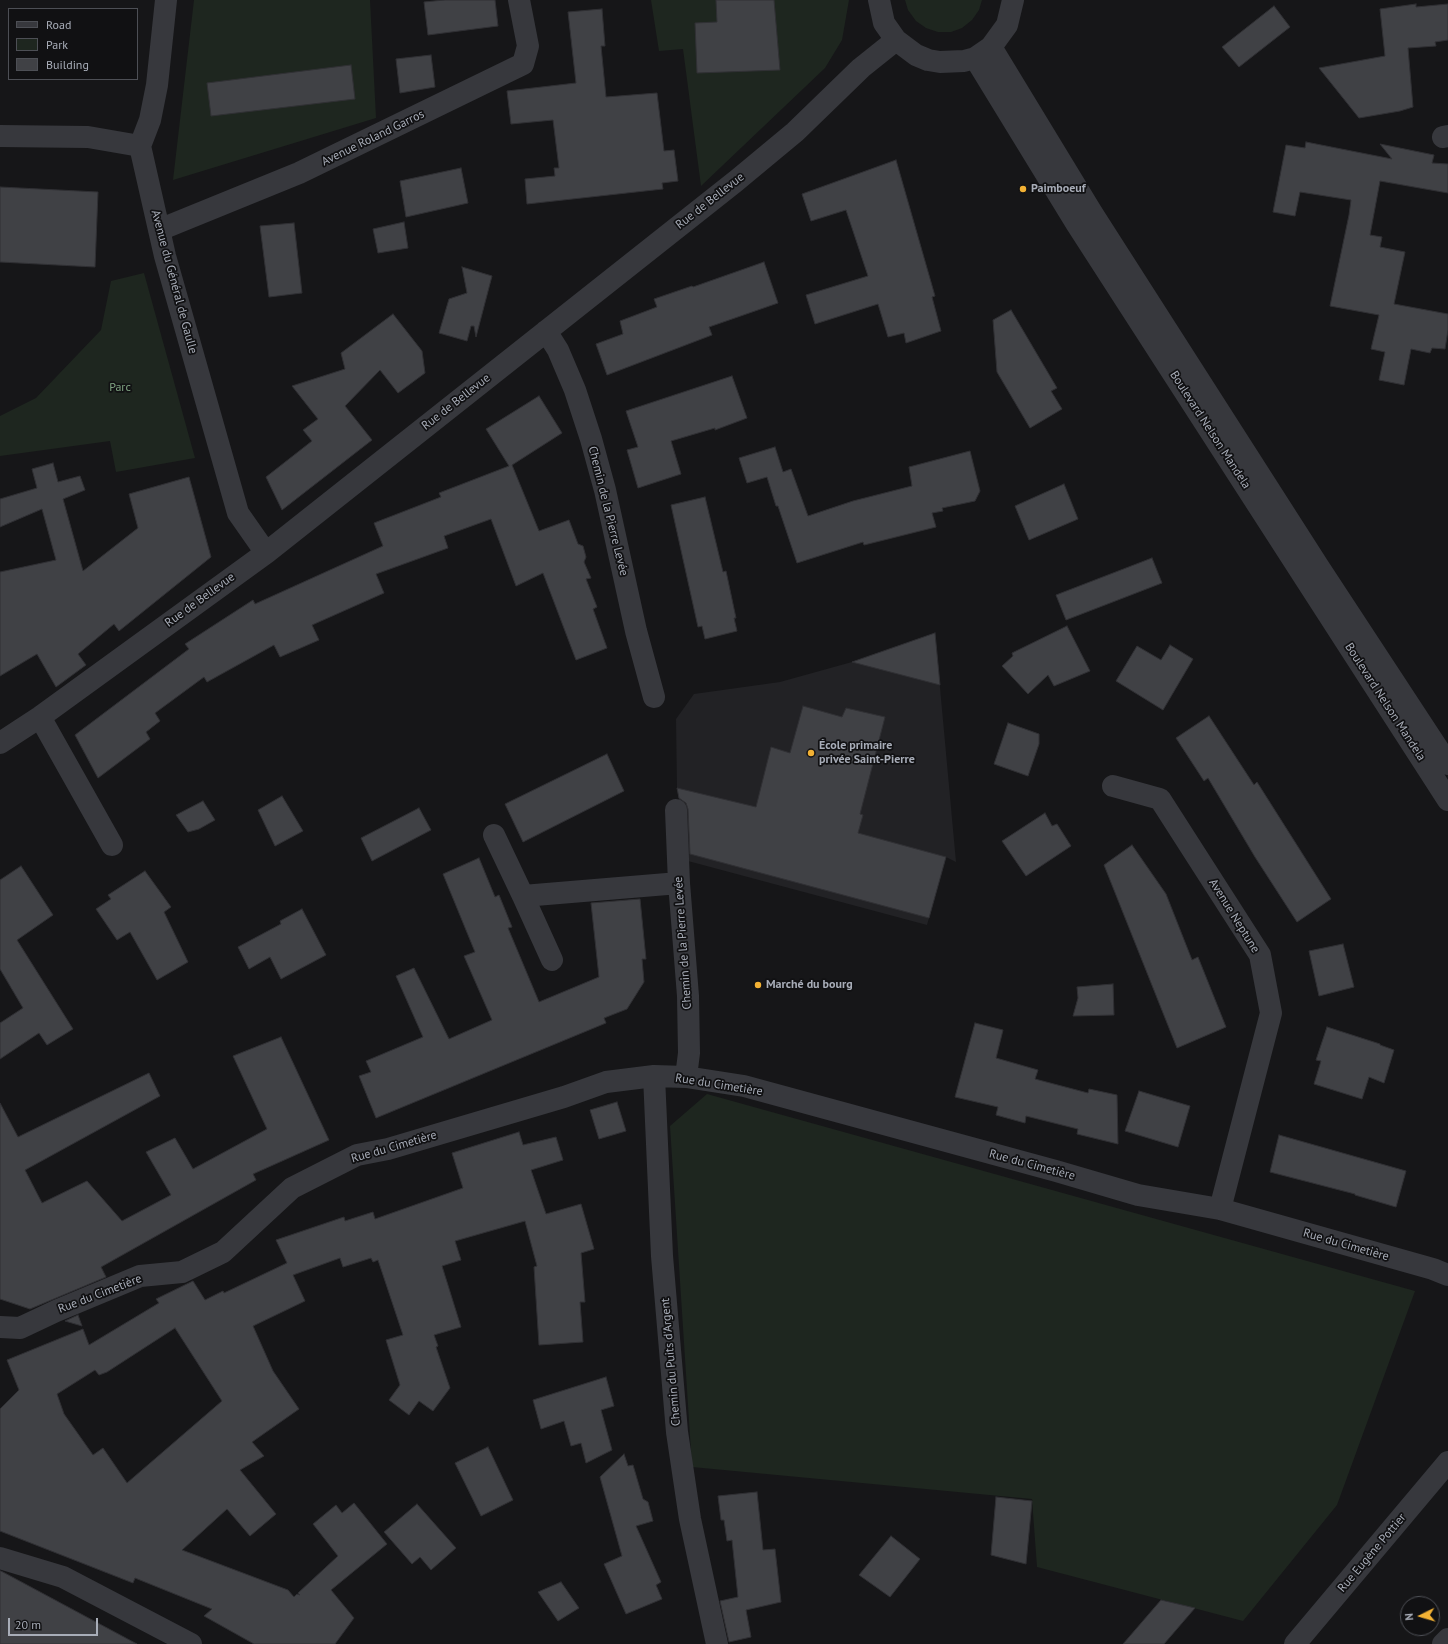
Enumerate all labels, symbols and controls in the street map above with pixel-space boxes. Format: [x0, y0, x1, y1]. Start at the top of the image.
legend [8, 8, 138, 80]
text: Road [46, 17, 71, 32]
text: Park [46, 37, 68, 52]
text: Building [46, 57, 89, 72]
street label: Avenue Roland Garros [319, 107, 427, 169]
street label: Rue de Bellevue [673, 170, 747, 232]
place label: Paimboeuf [1031, 182, 1086, 196]
marker: Paimboeuf [1018, 184, 1028, 194]
street label: Avenue du Général de Gaulle [148, 209, 200, 355]
street label: Boulevard Nelson Mandela [1166, 368, 1254, 492]
street label: Rue de Bellevue [419, 371, 493, 433]
park label: Parc [109, 381, 131, 395]
street label: Chemin de la Pierre Levée [585, 445, 631, 577]
street label: Rue de Bellevue [162, 570, 238, 630]
street label: Boulevard Nelson Mandela [1341, 640, 1429, 764]
place label: École primaire privée Saint-Pierre [819, 739, 915, 767]
marker: École primaire privée Saint-Pierre [806, 748, 816, 758]
street label: Chemin de la Pierre Levée [671, 876, 695, 1010]
street label: Avenue Neptune [1205, 876, 1263, 956]
place label: Marché du bourg [766, 978, 853, 992]
marker: Marché du bourg [753, 980, 763, 990]
street label: Rue du Cimetière [674, 1071, 764, 1099]
street label: Rue du Cimetière [350, 1128, 438, 1166]
street label: Rue du Cimetière [987, 1147, 1077, 1183]
street label: Rue du Cimetière [1302, 1226, 1390, 1264]
street label: Rue du Cimetière [56, 1271, 144, 1317]
street label: Chemin du Puits d'Argent [658, 1297, 684, 1427]
street label: Rue Eugène Pottier [1335, 1511, 1409, 1595]
north arrow [1400, 1596, 1440, 1636]
scale bar [10, 1610, 100, 1636]
text: N [1402, 1613, 1416, 1621]
text: 20 m [15, 1617, 41, 1632]

